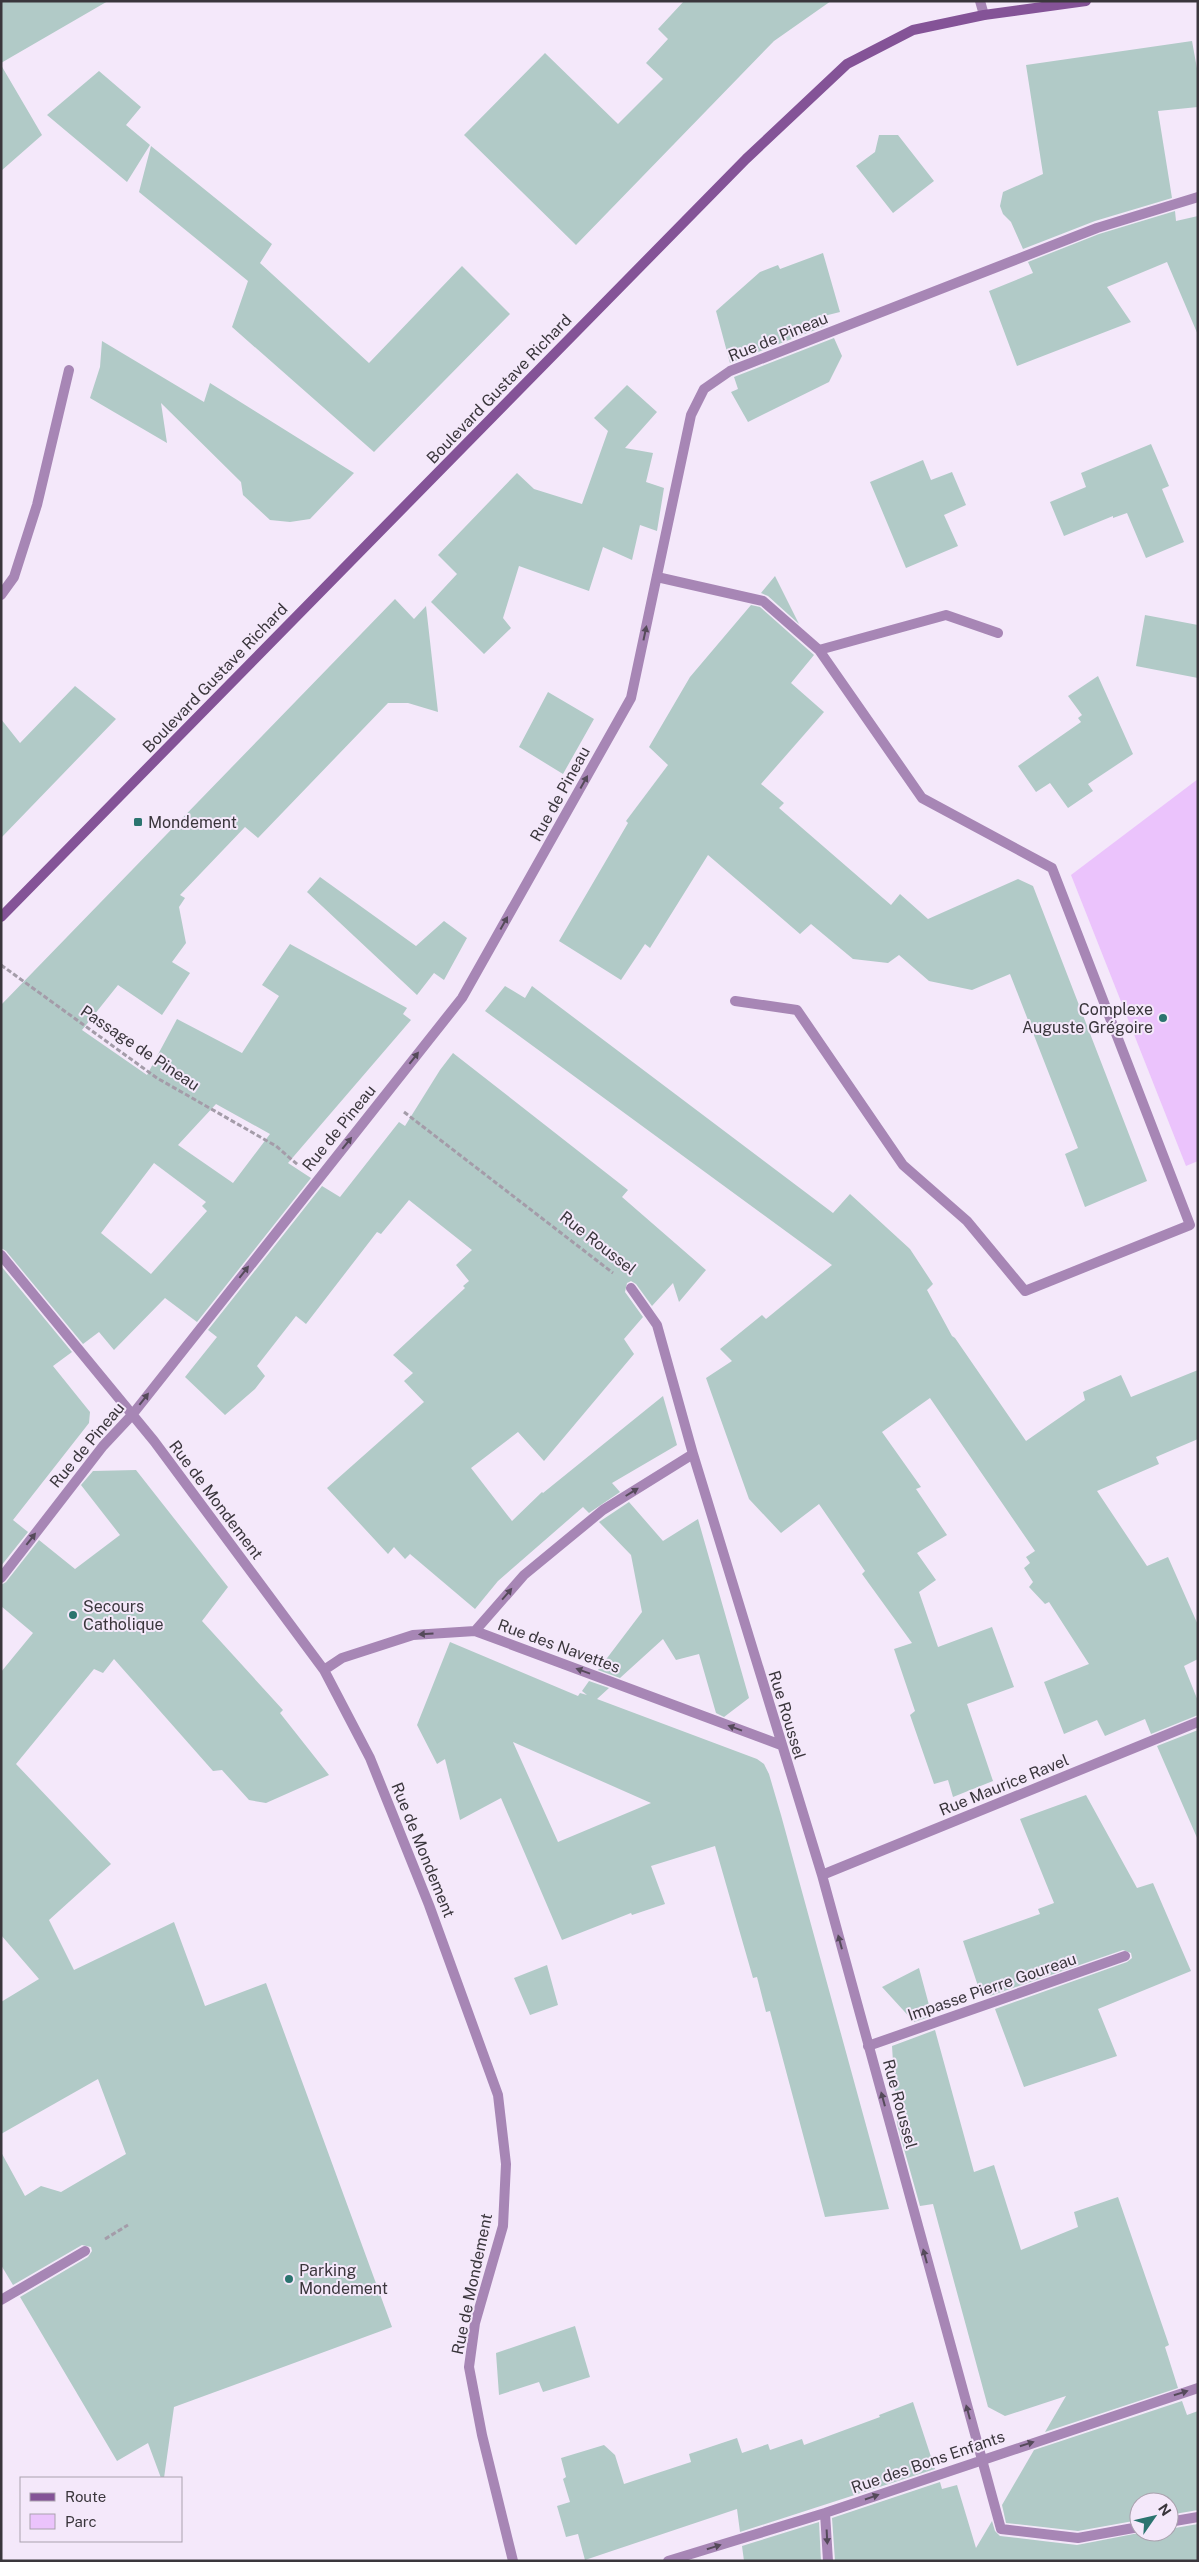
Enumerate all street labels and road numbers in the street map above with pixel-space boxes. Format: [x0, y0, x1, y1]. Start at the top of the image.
street label: Rue de Pineau [725, 308, 831, 366]
street label: Boulevard Gustave Richard [423, 310, 575, 468]
street label: Boulevard Gustave Richard [139, 599, 291, 757]
street label: Rue de Pineau [526, 743, 594, 845]
street label: Passage de Pineau [77, 1001, 203, 1095]
street label: Rue de Pineau [298, 1081, 380, 1175]
street label: Rue Roussel [556, 1207, 640, 1279]
street label: Rue de Pineau [46, 1398, 128, 1492]
street label: Rue de Mondement [165, 1437, 267, 1563]
street label: Rue des Navettes [495, 1615, 623, 1677]
street label: Rue Roussel [764, 1668, 810, 1762]
street label: Rue Maurice Ravel [936, 1750, 1072, 1820]
street label: Rue de Mondement [387, 1780, 459, 1920]
street label: Impasse Pierre Goureau [905, 1949, 1079, 2025]
street label: Rue Roussel [879, 2057, 921, 2151]
street label: Rue de Mondement [448, 2212, 496, 2356]
street label: Rue des Bons Enfants [849, 2427, 1007, 2497]

